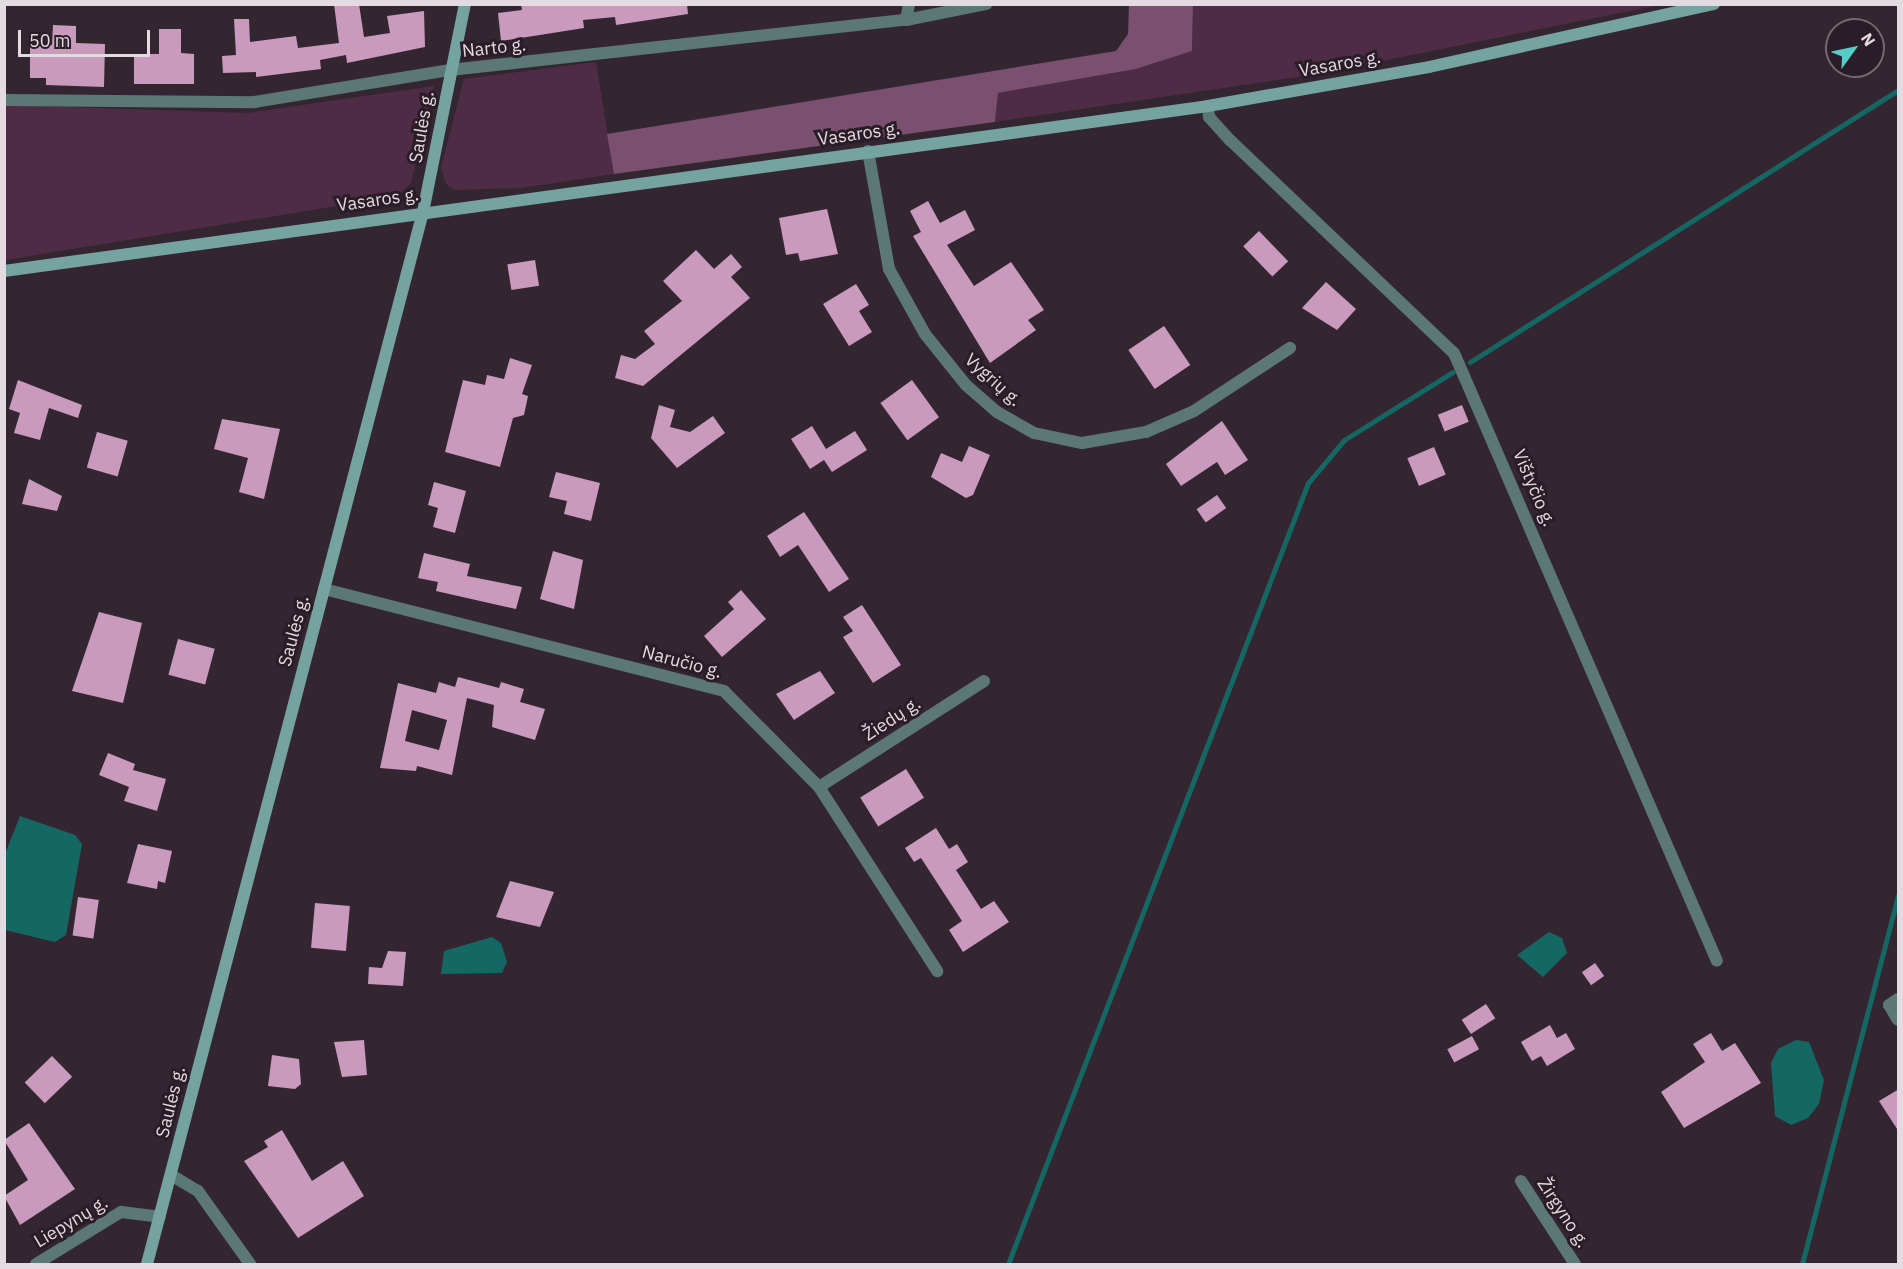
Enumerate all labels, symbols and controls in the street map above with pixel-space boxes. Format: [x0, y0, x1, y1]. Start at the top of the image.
scale bar [21, 18, 153, 56]
north arrow [1825, 18, 1885, 78]
text: 50 m [29, 29, 71, 52]
text: N [1857, 29, 1880, 50]
street label: Narto g. [461, 34, 527, 62]
street label: Vasaros g. [1297, 46, 1383, 82]
street label: Saulės g. [405, 89, 439, 165]
street label: Vasaros g. [817, 118, 901, 150]
street label: Vasaros g. [336, 184, 420, 216]
street label: Vygrių g. [960, 349, 1026, 411]
street label: Vištyčio g. [1508, 446, 1560, 530]
street label: Saulės g. [274, 593, 314, 669]
street label: Naručio g. [640, 641, 724, 683]
street label: Žiedų g. [859, 692, 925, 746]
street label: Saulės g. [152, 1064, 190, 1140]
street label: Žirgyno g. [1532, 1174, 1594, 1252]
street label: Liepynų g. [30, 1192, 112, 1252]

